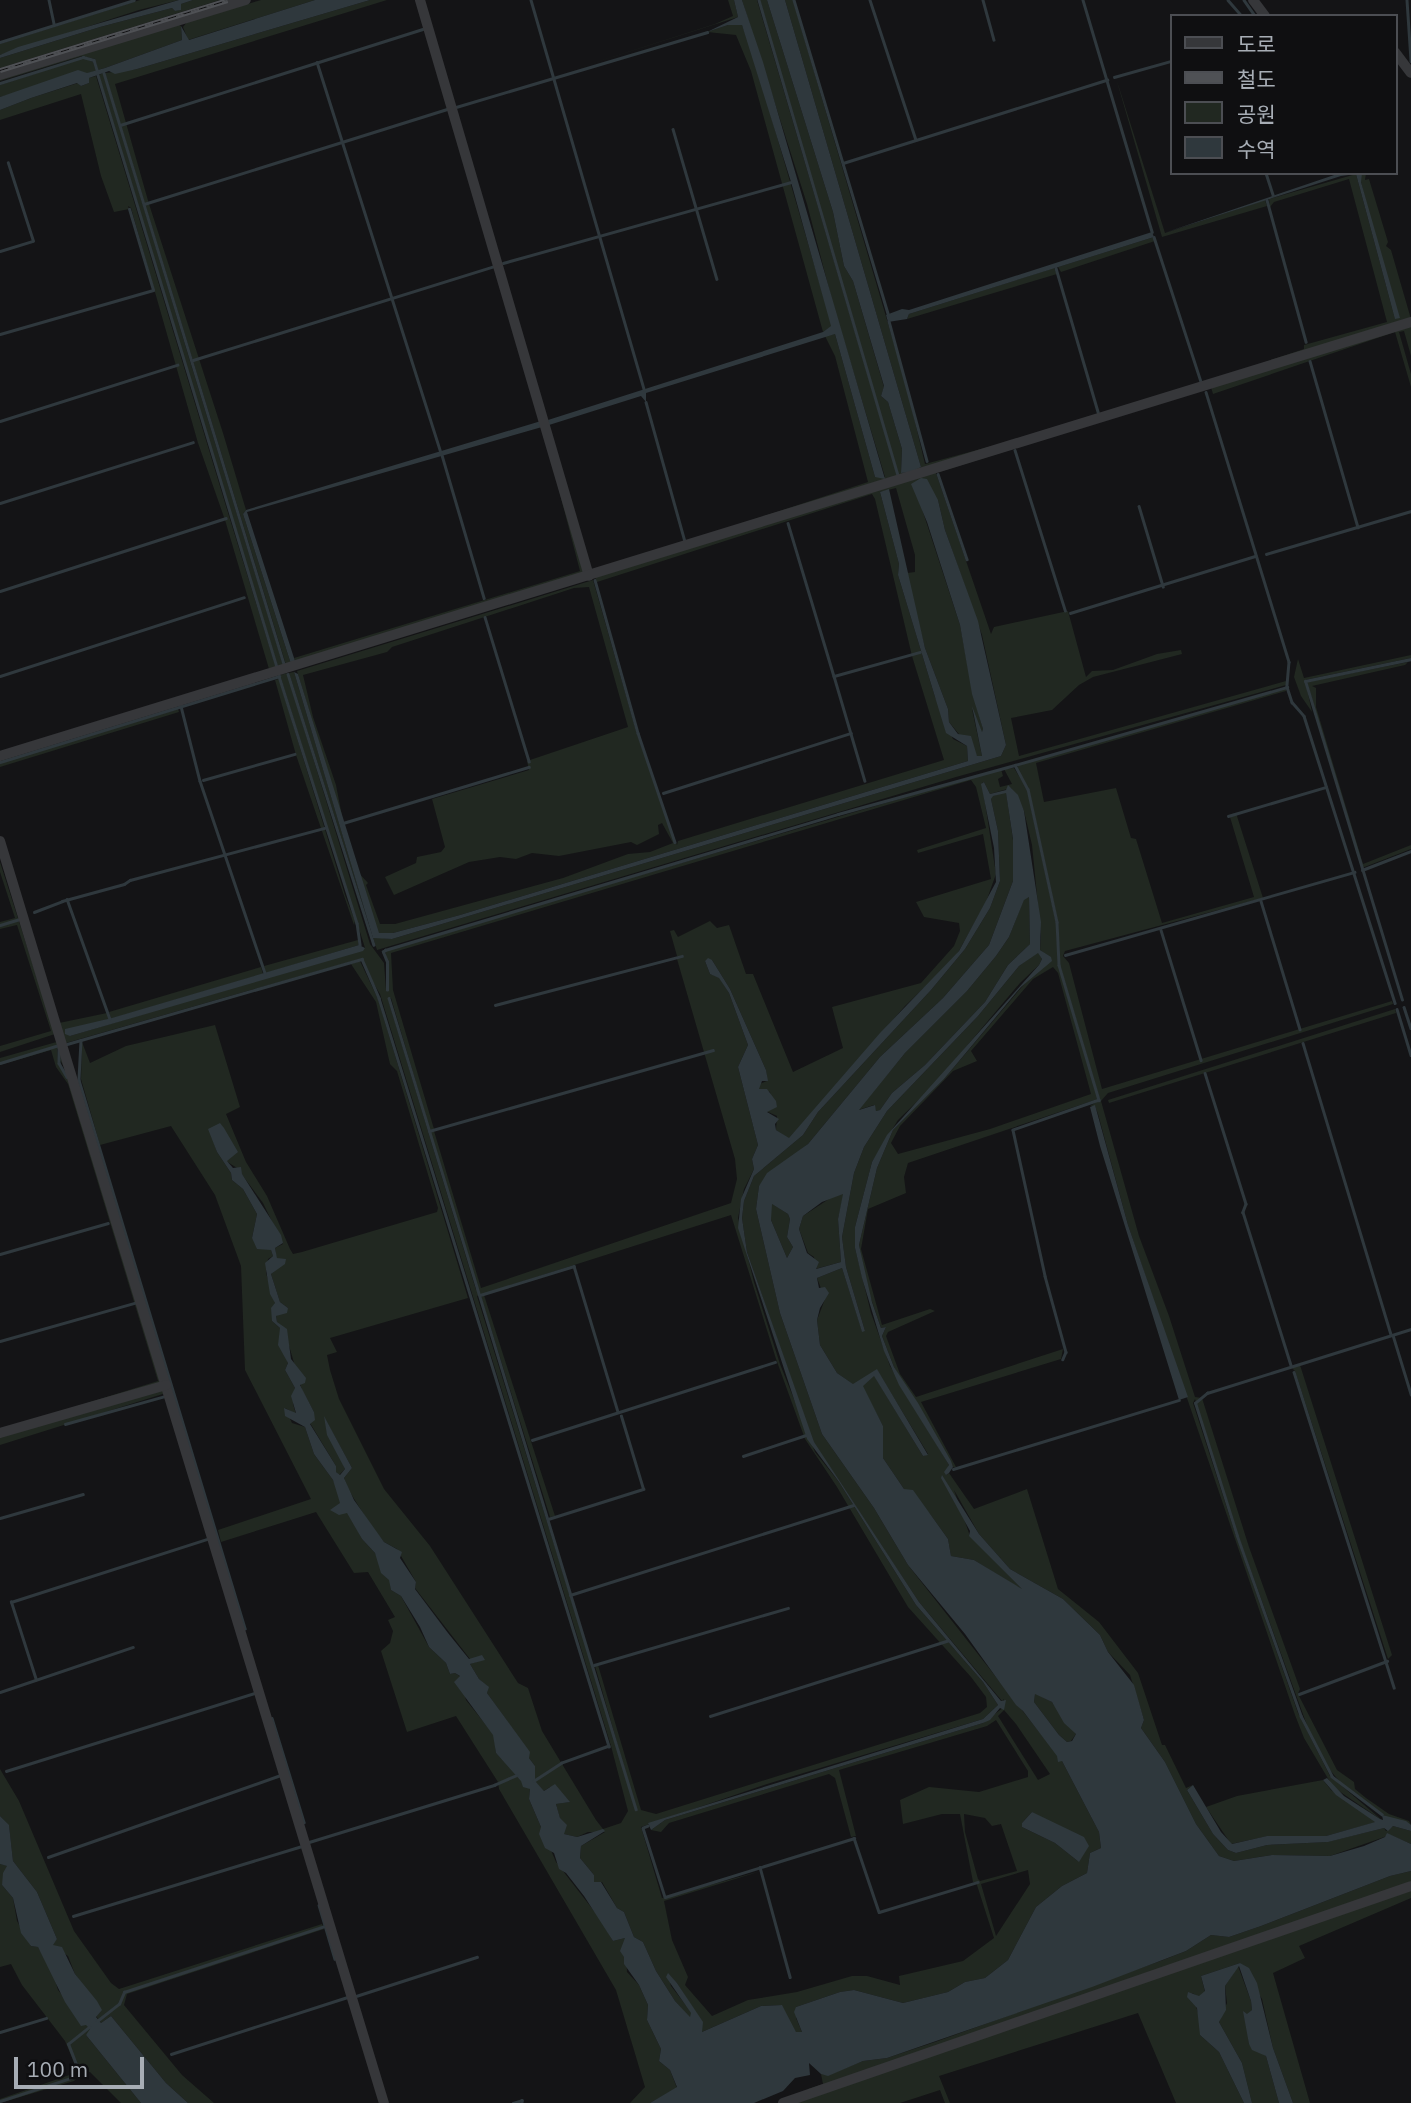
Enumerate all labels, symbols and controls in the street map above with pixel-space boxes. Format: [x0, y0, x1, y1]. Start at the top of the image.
legend [1170, 14, 1397, 175]
text: 도로 [1237, 30, 1276, 58]
text: 철도 [1237, 65, 1276, 93]
text: 공원 [1237, 100, 1276, 128]
text: 수역 [1237, 135, 1276, 163]
scale bar [18, 2044, 147, 2088]
text: 100 m [27, 2055, 88, 2083]

